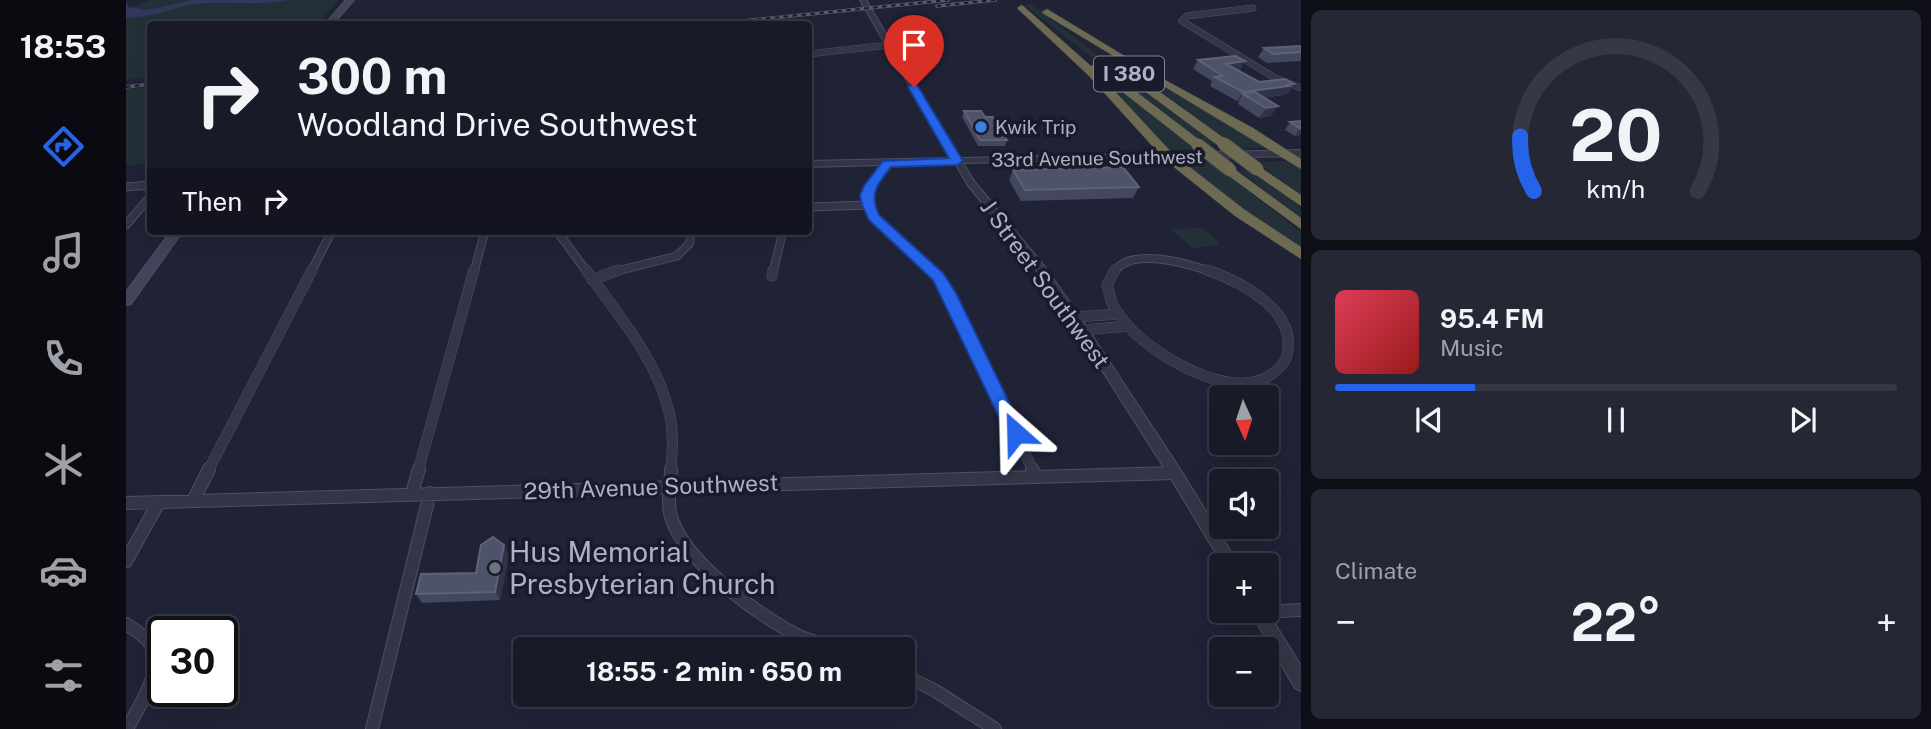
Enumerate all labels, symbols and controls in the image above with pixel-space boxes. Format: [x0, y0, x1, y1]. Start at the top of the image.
pin [884, 15, 944, 87]
icon: arrive [895, 26, 933, 64]
text: 18:53 [20, 28, 106, 65]
text: 300 m [297, 47, 447, 105]
icon: right [182, 49, 273, 140]
road number: I 380 [1094, 56, 1164, 92]
text: 20 [1569, 92, 1663, 177]
text: Woodland Drive Southwest [297, 106, 698, 143]
place label: Kwik Trip [995, 116, 1076, 138]
marker: Kwik Trip [973, 119, 989, 135]
icon: directions [39, 122, 88, 171]
street label: 33rd Avenue Southwest [991, 145, 1203, 171]
text: km/h [1587, 174, 1645, 204]
icon: right [256, 182, 294, 220]
text: Then [182, 186, 242, 217]
street label: J Street Southwest [975, 194, 1116, 373]
icon: music [39, 228, 88, 277]
text: 95.4 FM [1440, 303, 1544, 334]
icon: phone [39, 334, 88, 383]
text: Music [1440, 334, 1504, 361]
north arrow [1209, 385, 1279, 455]
map controls [1209, 385, 1279, 707]
position arrow [979, 396, 1053, 470]
icon: previous [1410, 401, 1448, 439]
icon: pause [1597, 401, 1635, 439]
icon: next [1784, 401, 1822, 439]
icon: climate [39, 440, 88, 489]
street label: 29th Avenue Southwest [523, 469, 779, 504]
button: sound [1209, 469, 1279, 539]
place label: Hus Memorial Presbyterian Church [509, 535, 776, 600]
icon: car [39, 546, 88, 595]
button: + [1209, 553, 1279, 623]
text: Climate [1335, 557, 1417, 584]
marker: Hus Memorial Presbyterian Church [487, 560, 503, 576]
text: 22° [1571, 592, 1661, 653]
text: − [1335, 600, 1356, 645]
text: + [1876, 600, 1897, 645]
speed limit sign: 30 [147, 616, 238, 707]
button: − [1209, 637, 1279, 707]
icon: filters [39, 651, 88, 700]
text: 18:55 · 2 min · 650 m [586, 656, 842, 687]

